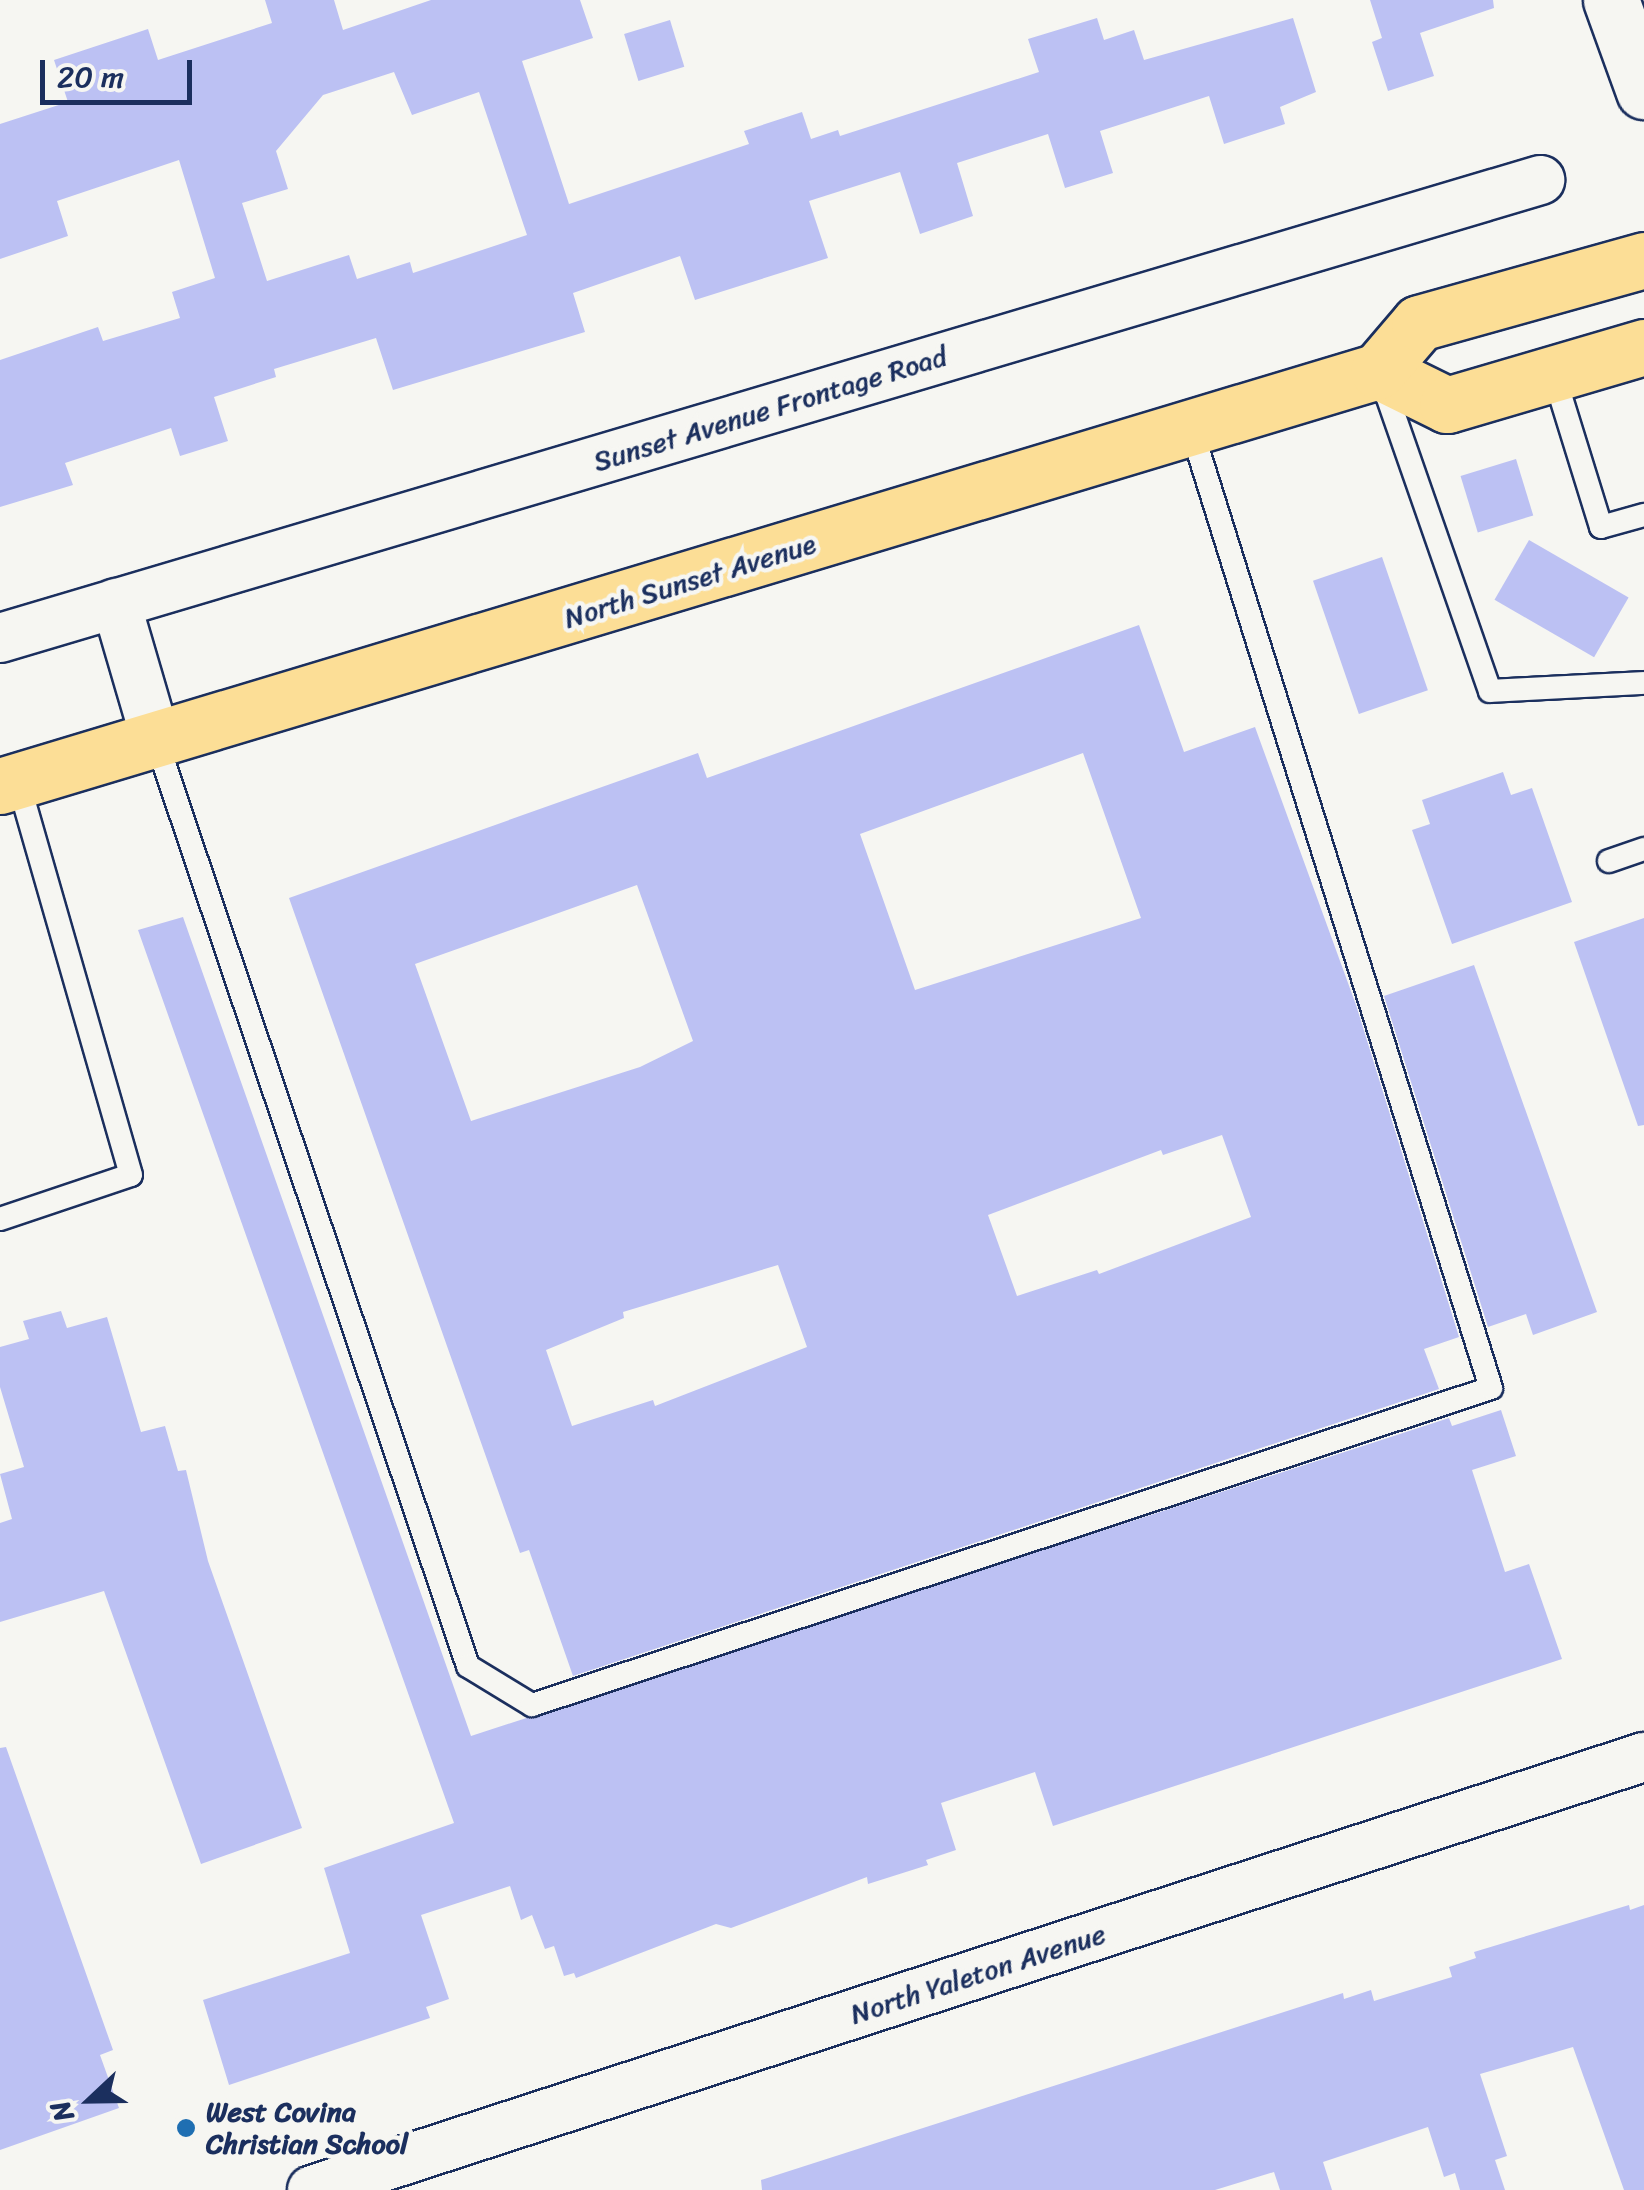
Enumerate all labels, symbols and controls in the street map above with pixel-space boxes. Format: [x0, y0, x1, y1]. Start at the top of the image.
scale bar [45, 40, 198, 102]
text: 20 m [57, 50, 124, 104]
street label: Sunset Avenue Frontage Road [590, 339, 950, 479]
street label: North Sunset Avenue [560, 527, 820, 635]
street label: North Yaleton Avenue [846, 1917, 1110, 2031]
north arrow [40, 2050, 140, 2150]
text: N [35, 2093, 88, 2130]
place label: West Covina Christian School [206, 2095, 408, 2161]
marker: West Covina Christian School [175, 2117, 197, 2139]

